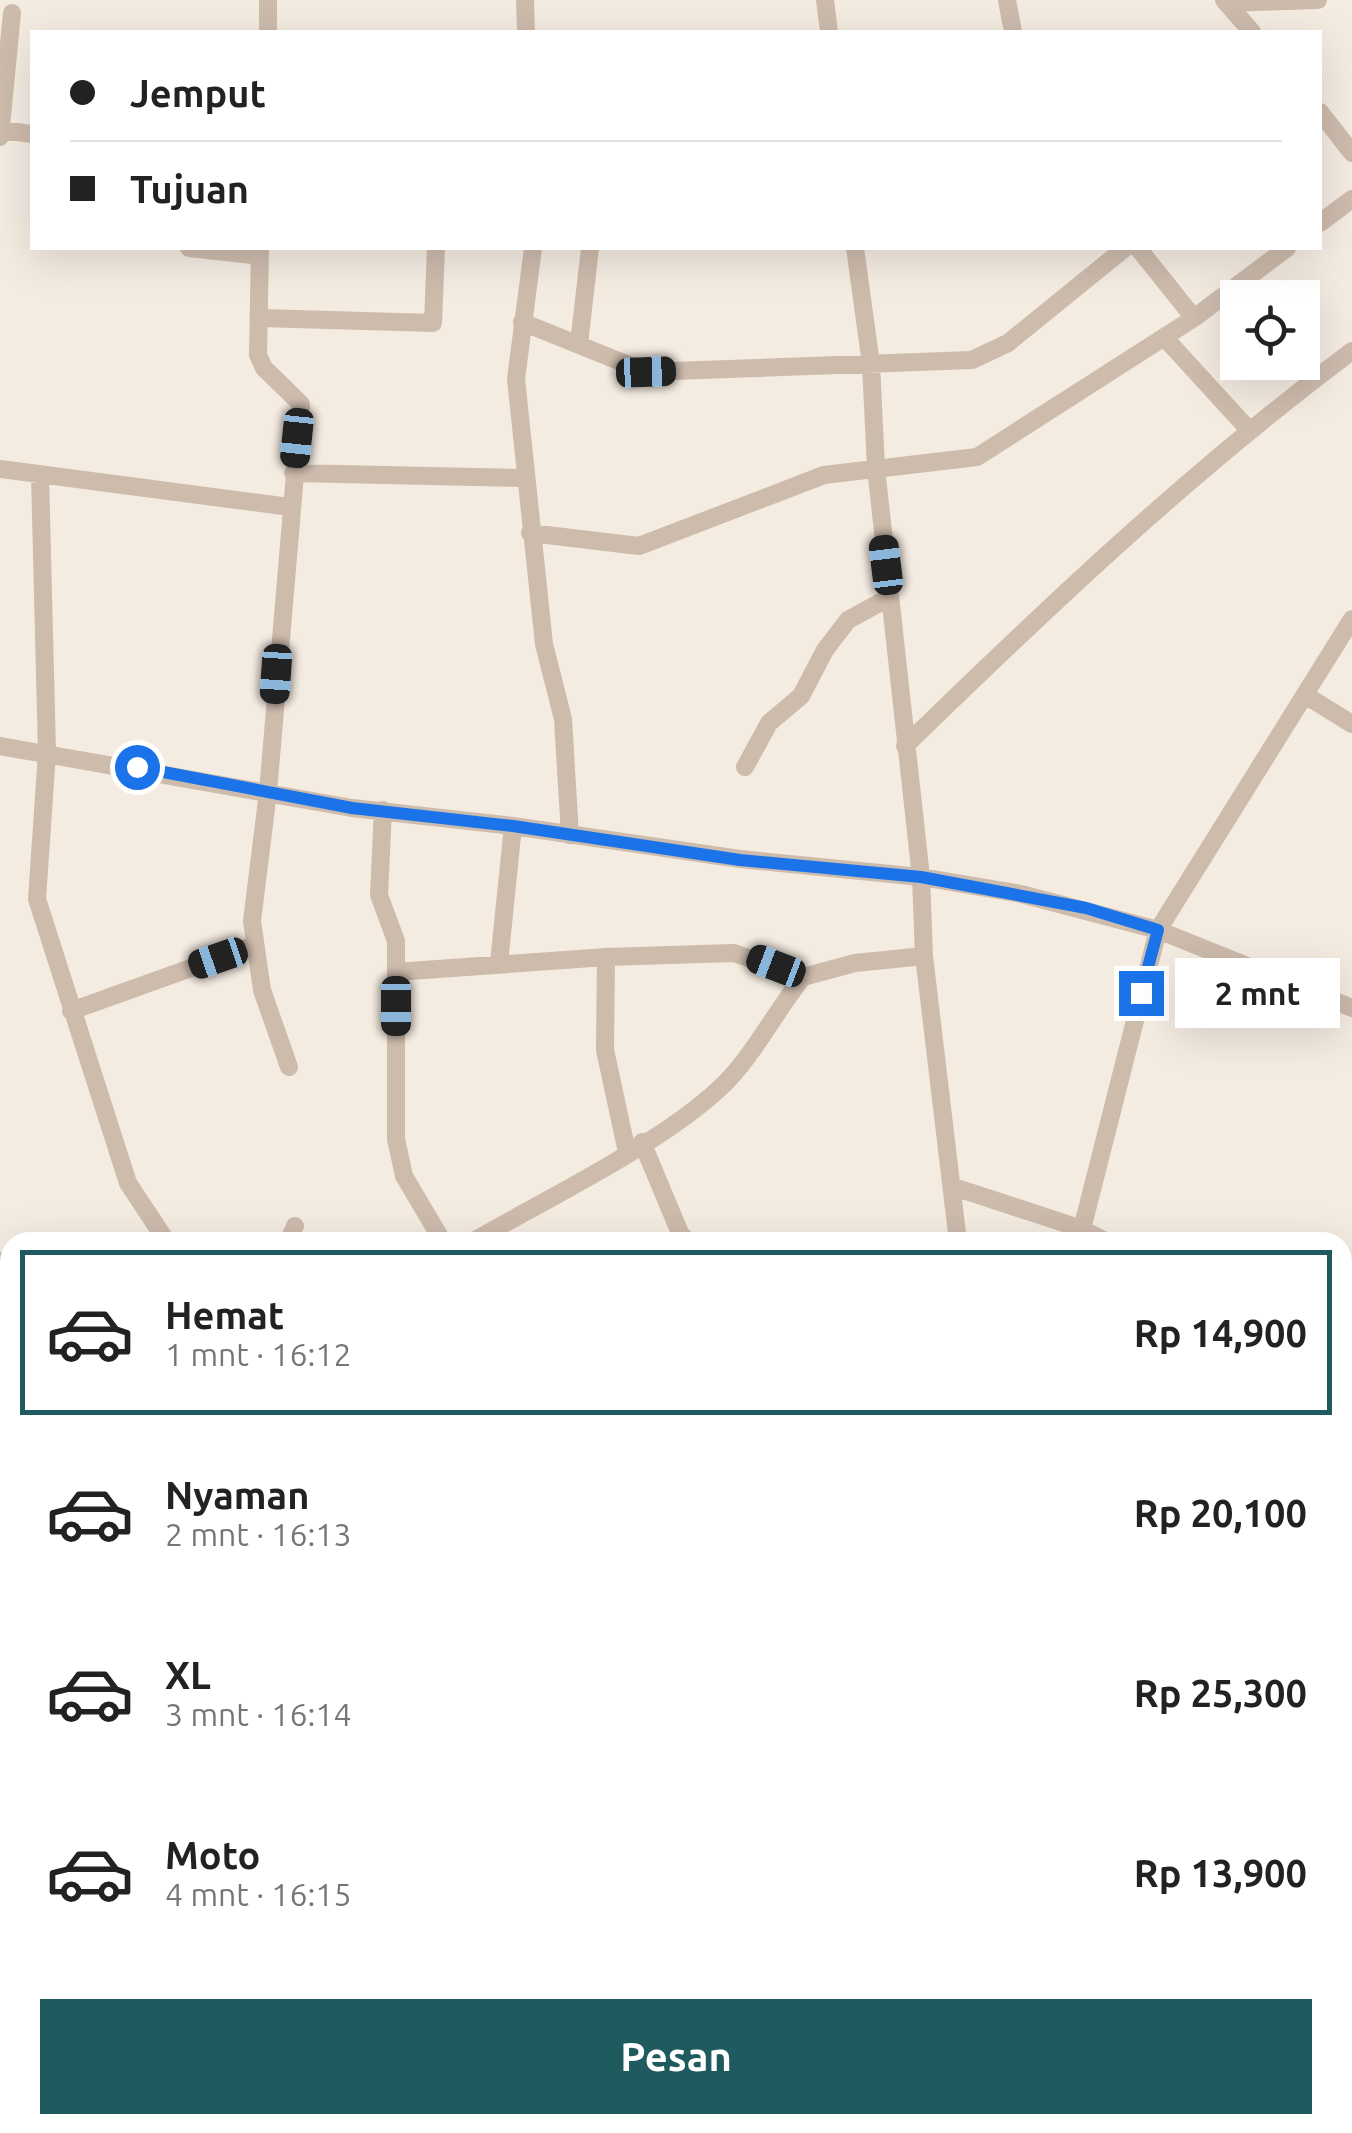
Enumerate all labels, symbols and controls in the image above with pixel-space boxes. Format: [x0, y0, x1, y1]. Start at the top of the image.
text: Jemput [130, 72, 266, 114]
text: Tujuan [130, 168, 249, 210]
map controls [1220, 280, 1320, 380]
button: locate [1220, 280, 1320, 380]
car [615, 356, 677, 388]
car [279, 407, 315, 469]
car [867, 533, 905, 597]
car [259, 643, 293, 705]
route start [115, 745, 160, 790]
car [185, 934, 251, 982]
car [743, 941, 809, 991]
callout: 2 mnt [1176, 958, 1341, 1028]
route end [1119, 971, 1164, 1016]
text: 2 mnt [1215, 975, 1300, 1011]
car [381, 976, 411, 1036]
icon: car [45, 1288, 135, 1378]
text: Hemat [165, 1294, 284, 1336]
text: Rp 14,900 [1134, 1312, 1307, 1354]
text: 1 mnt · 16:12 [165, 1336, 351, 1372]
icon: car [45, 1468, 135, 1558]
text: Nyaman [165, 1474, 310, 1516]
text: Rp 20,100 [1134, 1492, 1307, 1534]
text: 2 mnt · 16:13 [165, 1516, 351, 1552]
icon: car [45, 1648, 135, 1738]
text: XL [165, 1654, 211, 1696]
text: Rp 25,300 [1134, 1672, 1307, 1714]
text: 3 mnt · 16:14 [165, 1696, 351, 1732]
icon: car [45, 1828, 135, 1918]
text: Moto [165, 1834, 260, 1876]
text: Rp 13,900 [1134, 1852, 1307, 1894]
text: 4 mnt · 16:15 [165, 1876, 351, 1912]
button: Pesan [40, 1999, 1312, 2114]

